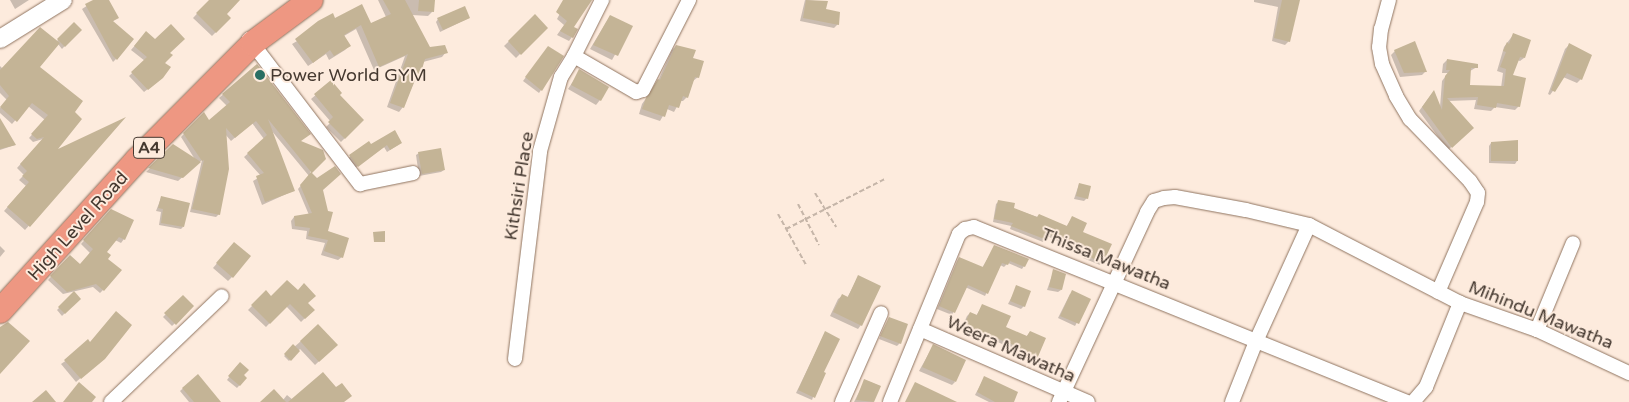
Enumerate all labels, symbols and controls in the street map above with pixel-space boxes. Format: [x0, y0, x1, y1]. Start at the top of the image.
place label: Power World GYM [270, 64, 427, 86]
marker: Power World GYM [254, 69, 266, 81]
street label: Kithsiri Place [500, 130, 538, 242]
road number: A4 [133, 134, 165, 162]
street label: High Level Road [23, 167, 133, 285]
street label: Thissa Mawatha [1038, 223, 1174, 295]
street label: Mihindu Mawatha [1465, 276, 1617, 354]
street label: Weera Mawatha [943, 311, 1079, 387]

